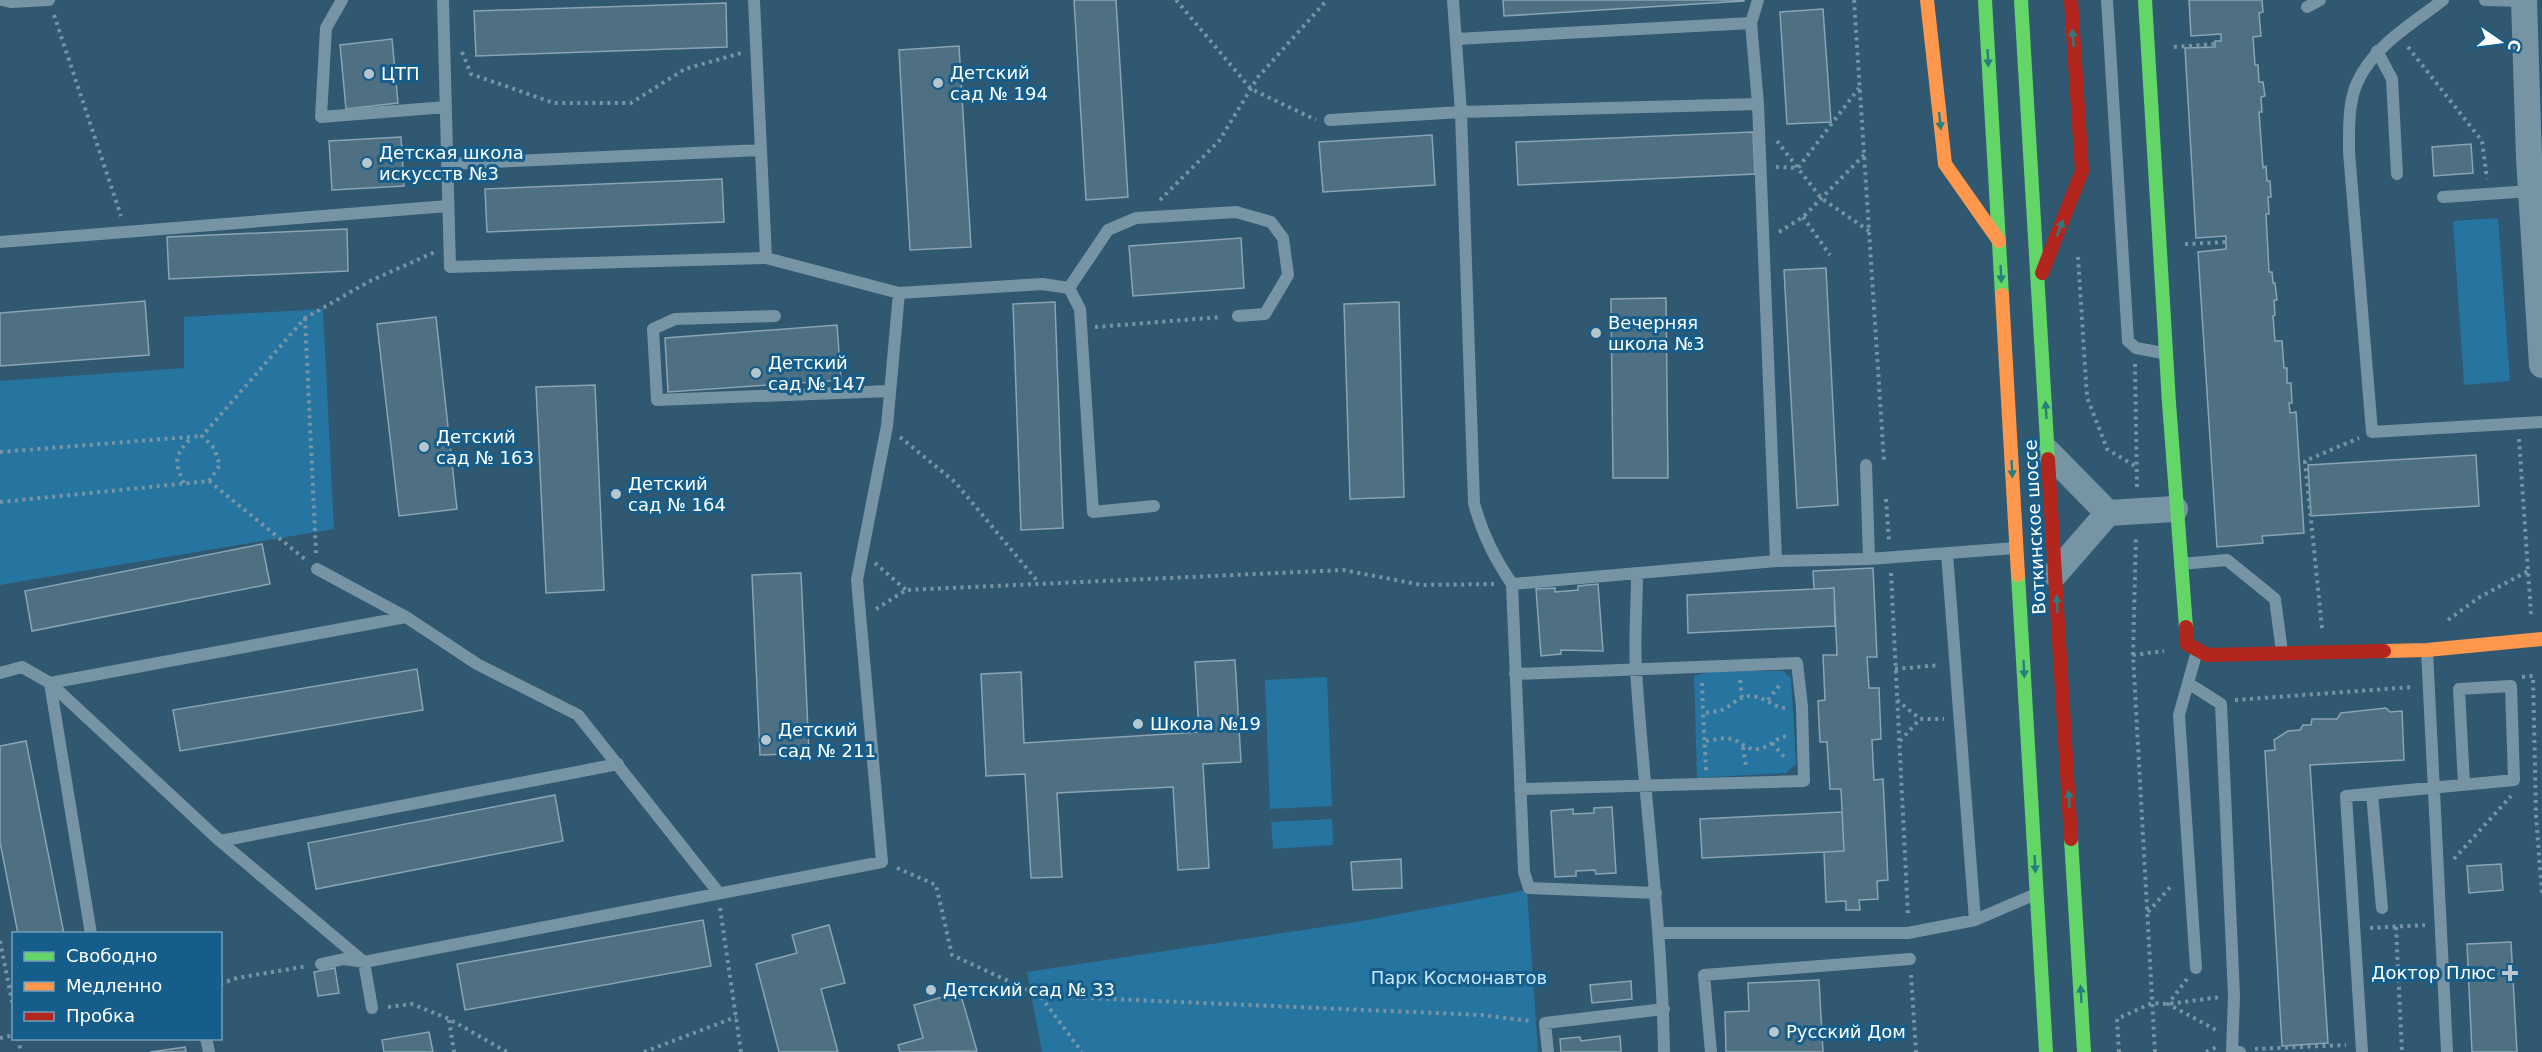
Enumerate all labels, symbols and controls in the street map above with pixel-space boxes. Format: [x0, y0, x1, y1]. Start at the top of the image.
north arrow [2470, 12, 2530, 72]
one-way arrow [2069, 28, 2078, 47]
text: С [2503, 38, 2525, 54]
one-way arrow [1984, 49, 1993, 68]
place label: Детский сад № 194 [950, 62, 1048, 104]
place label: ЦТП [381, 63, 420, 84]
marker: ЦТП [362, 67, 376, 81]
marker: Детский сад № 194 [931, 76, 945, 90]
one-way arrow [1936, 111, 1945, 130]
place label: Детская школа искусств №3 [379, 142, 524, 184]
marker: Детская школа искусств №3 [360, 156, 374, 170]
one-way arrow [2055, 219, 2065, 237]
one-way arrow [1996, 265, 2005, 284]
place label: Вечерняя школа №3 [1608, 312, 1705, 354]
marker: Вечерняя школа №3 [1589, 326, 1603, 340]
place label: Детский сад № 147 [768, 352, 866, 394]
marker: Детский сад № 147 [749, 366, 763, 380]
one-way arrow [2041, 400, 2050, 419]
place label: Детский сад № 163 [436, 426, 534, 468]
street label: Воткинское шоссе [2019, 439, 2050, 615]
marker: Детский сад № 163 [417, 440, 431, 454]
one-way arrow [2007, 459, 2017, 478]
place label: Детский сад № 164 [628, 473, 726, 515]
marker: Детский сад № 164 [609, 487, 623, 501]
one-way arrow [2053, 595, 2062, 614]
one-way arrow [2019, 659, 2028, 678]
place label: Школа №19 [1150, 713, 1261, 734]
marker: Школа №19 [1131, 717, 1145, 731]
place label: Детский сад № 211 [778, 719, 876, 761]
marker: Детский сад № 211 [759, 733, 773, 747]
one-way arrow [2064, 789, 2074, 808]
one-way arrow [2030, 854, 2040, 873]
legend [12, 932, 222, 1040]
text: Свободно [66, 945, 158, 966]
place label: Доктор Плюс [2371, 962, 2496, 983]
marker: Доктор Плюс [2501, 964, 2519, 982]
park label: Парк Космонавтов [1371, 967, 1547, 988]
text: Медленно [66, 975, 162, 996]
place label: Детский сад № 33 [943, 979, 1115, 1000]
marker: Детский сад № 33 [924, 983, 938, 997]
one-way arrow [2076, 984, 2085, 1003]
text: Пробка [66, 1005, 135, 1026]
place label: Русский Дом [1786, 1021, 1906, 1042]
marker: Русский Дом [1767, 1025, 1781, 1039]

